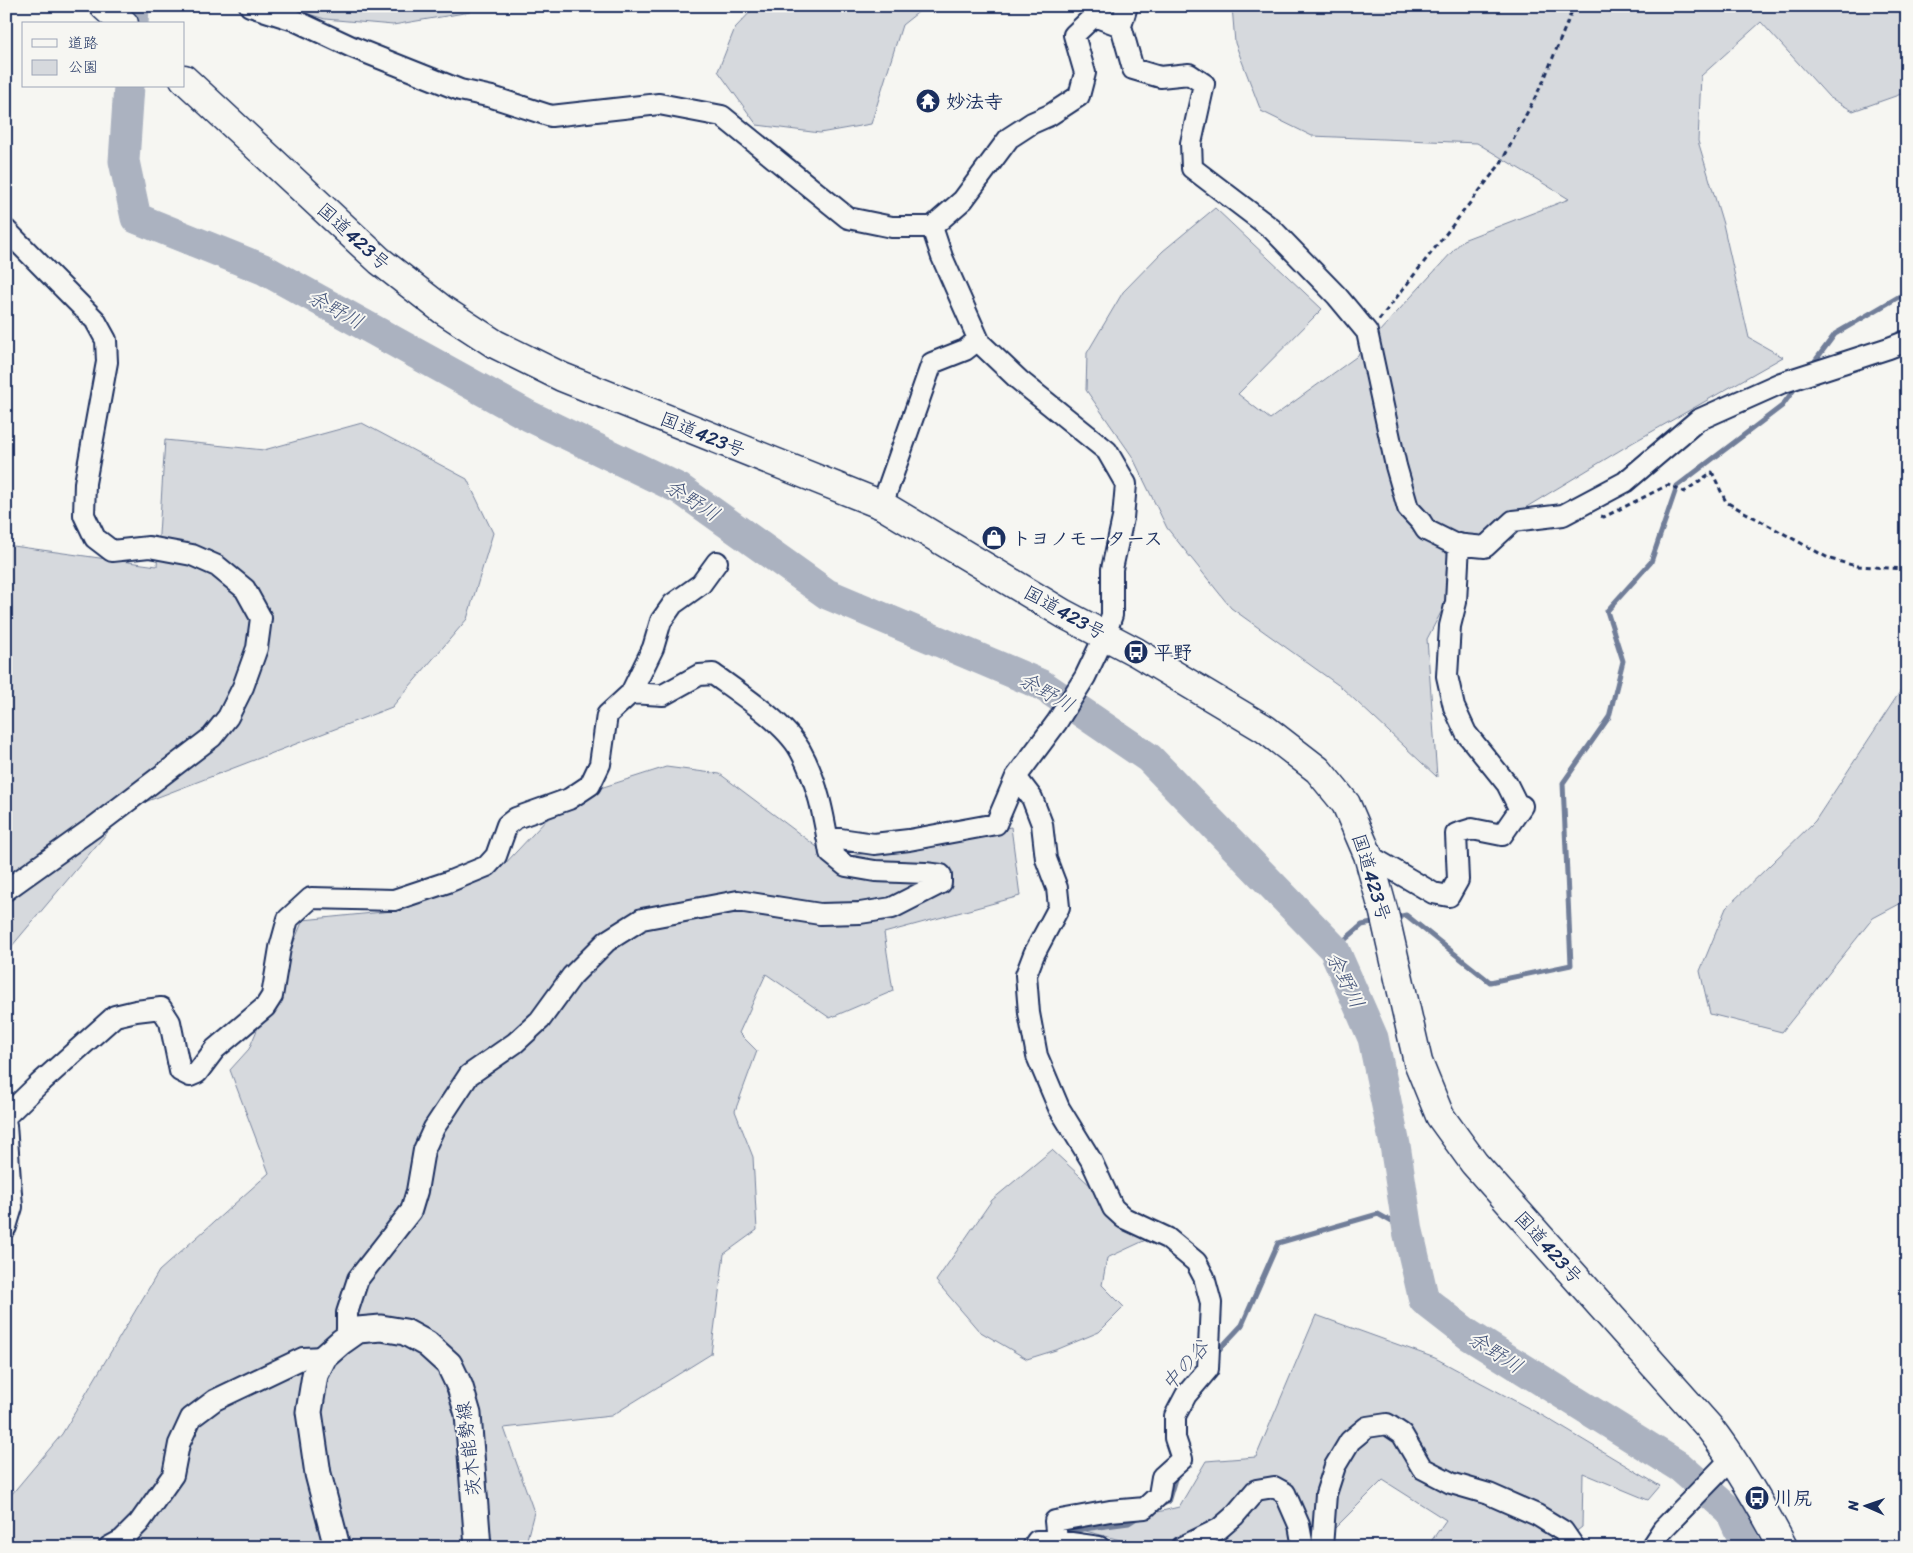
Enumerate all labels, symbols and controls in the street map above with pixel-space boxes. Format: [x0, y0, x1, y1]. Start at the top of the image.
legend [22, 22, 185, 88]
text: 道路 [68, 30, 98, 56]
text: 公園 [68, 54, 98, 80]
place label: 妙法寺 [946, 85, 1003, 118]
temple icon: 妙法寺 [915, 88, 941, 114]
street label: 国道423号 [309, 194, 398, 279]
water label: 余野川 [301, 280, 370, 339]
street label: 国道423号 [655, 402, 751, 467]
water label: 余野川 [658, 469, 727, 531]
place label: トヨノモータース [1012, 522, 1163, 555]
shop icon: トヨノモータース [981, 525, 1007, 551]
street label: 国道423号 [1017, 576, 1112, 649]
place label: 平野 [1154, 636, 1192, 669]
bus stop icon: 平野 [1123, 639, 1149, 665]
water label: 余野川 [1012, 662, 1081, 723]
street label: 国道423号 [1343, 829, 1400, 925]
water label: 余野川 [1317, 946, 1374, 1015]
street label: 国道423号 [1506, 1203, 1591, 1292]
water label: 余野川 [1461, 1321, 1530, 1383]
water label: 中の谷 [1152, 1331, 1219, 1399]
street label: 茨木能勢線 [446, 1400, 491, 1498]
north arrow [1840, 1480, 1890, 1530]
place label: 川尻 [1774, 1482, 1812, 1515]
bus stop icon: 川尻 [1744, 1485, 1770, 1511]
text: N [1841, 1500, 1866, 1512]

